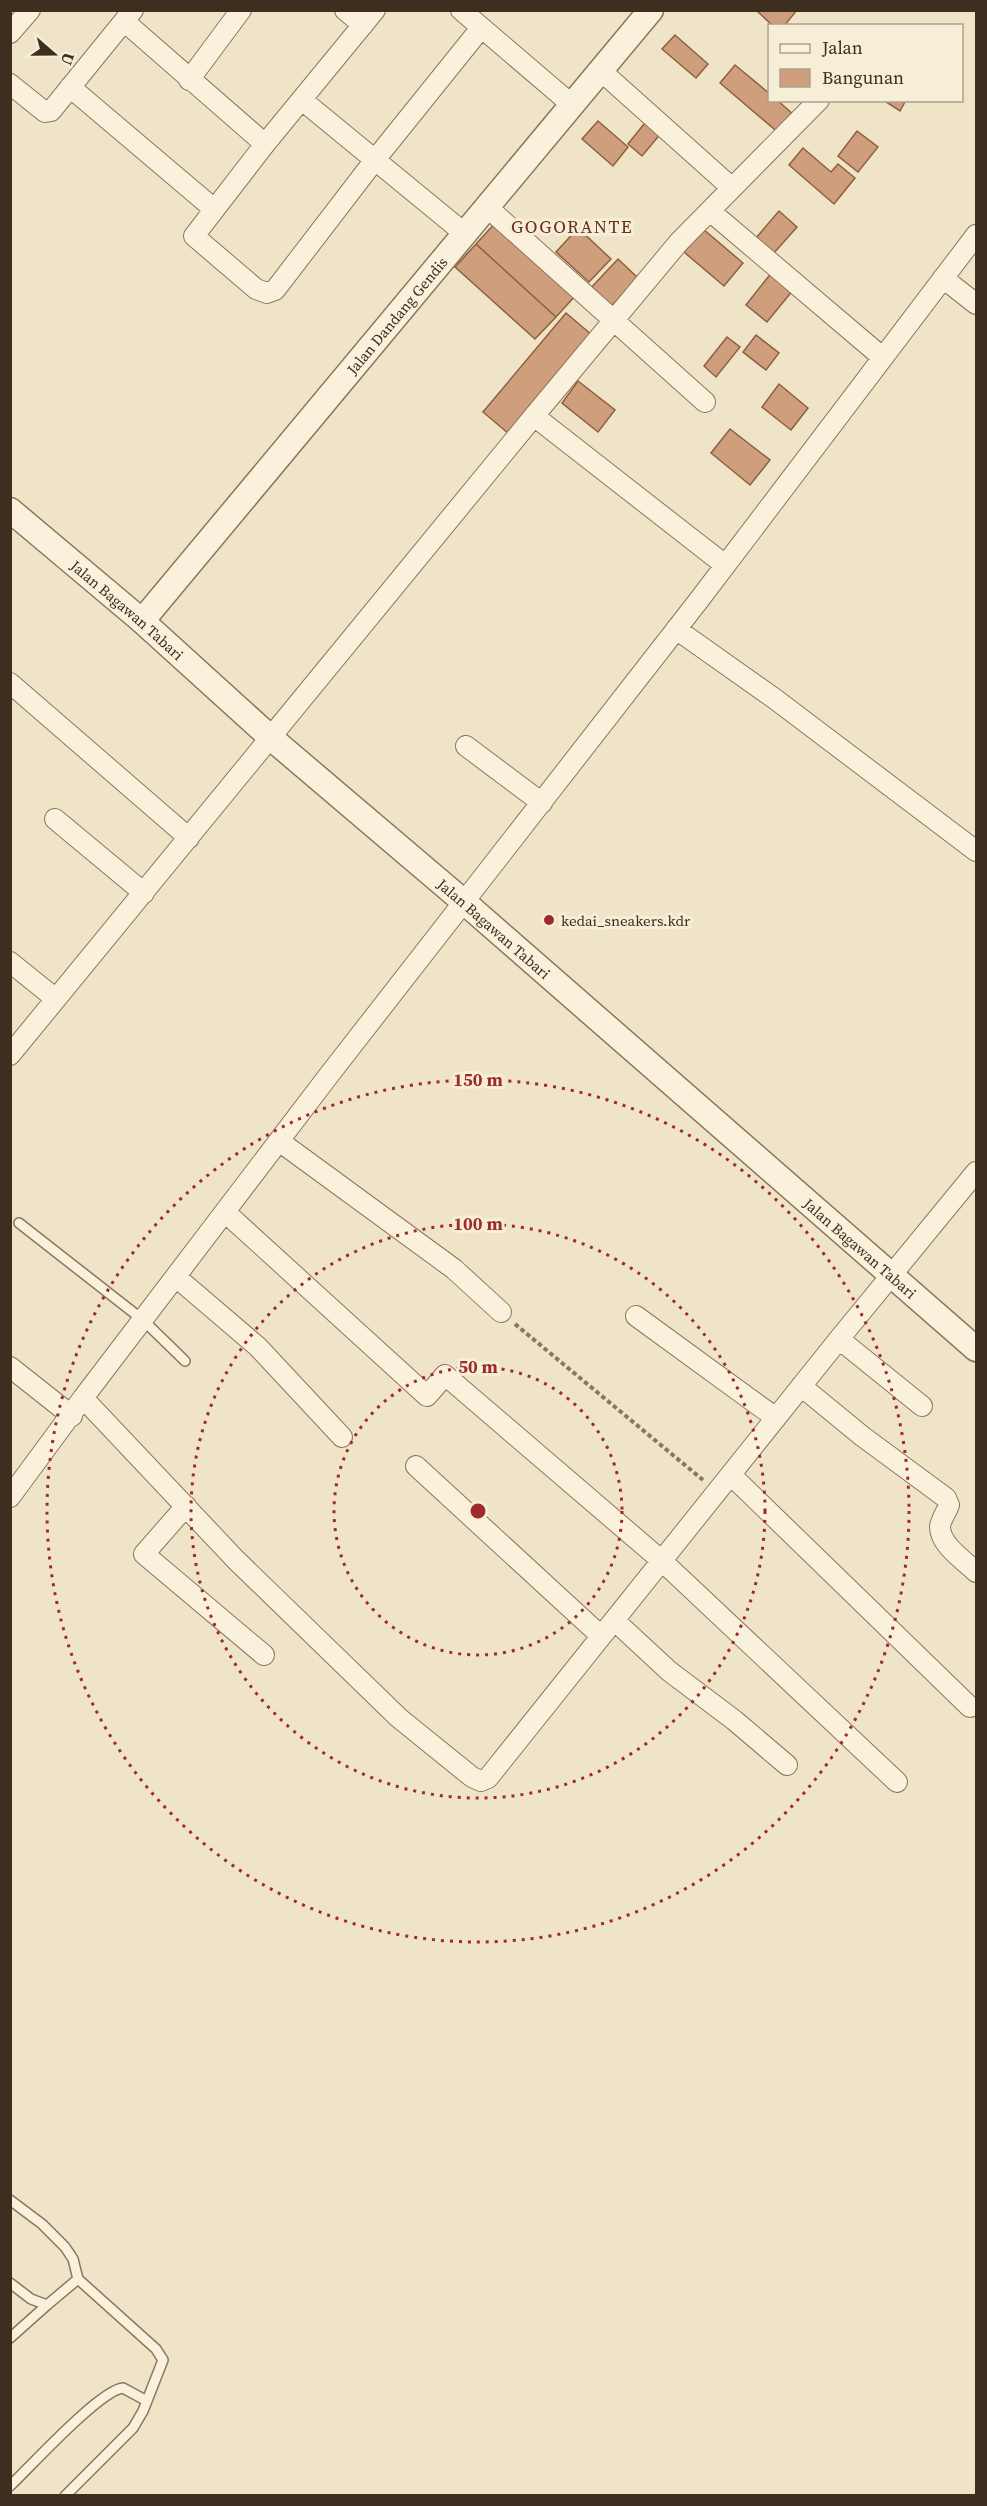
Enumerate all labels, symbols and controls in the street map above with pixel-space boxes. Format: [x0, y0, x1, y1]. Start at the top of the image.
north arrow [24, 24, 84, 84]
legend [768, 24, 963, 102]
text: Jalan [821, 35, 863, 60]
text: U [56, 50, 80, 69]
text: Bangunan [822, 65, 904, 90]
district label: GOGORANTE [511, 214, 633, 239]
street label: Jalan Dandang Gendis [341, 252, 452, 379]
street label: Jalan Bagawan Tabari [65, 554, 188, 665]
street label: Jalan Bagawan Tabari [432, 873, 555, 983]
place label: kedai_sneakers.kdr [561, 910, 691, 931]
marker: kedai_sneakers.kdr [542, 913, 556, 927]
text: 150 m [453, 1067, 503, 1092]
street label: Jalan Bagawan Tabari [799, 1192, 921, 1303]
text: 100 m [453, 1211, 503, 1236]
text: 50 m [458, 1354, 498, 1379]
centre of rings [468, 1501, 488, 1521]

